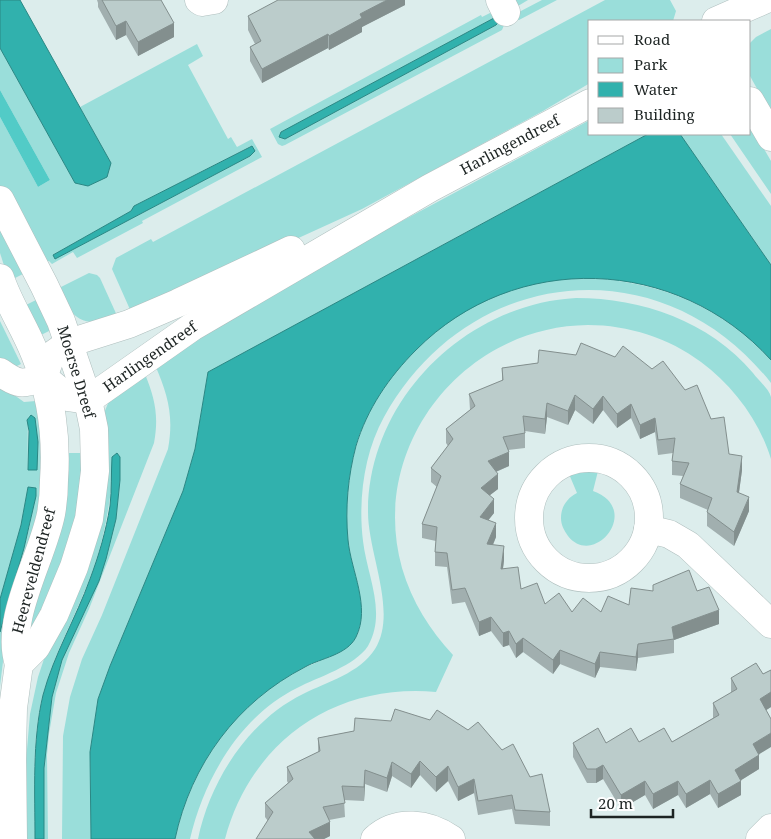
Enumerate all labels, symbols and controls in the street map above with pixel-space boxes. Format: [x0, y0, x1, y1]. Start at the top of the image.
legend [588, 20, 751, 135]
text: Road [634, 29, 670, 49]
text: Park [634, 54, 668, 74]
text: Water [634, 79, 677, 99]
text: Building [634, 104, 695, 124]
street label: Harlingendreef [456, 109, 564, 179]
street label: Harlingendreef [99, 316, 201, 396]
street label: Moerse Dreef [53, 323, 101, 422]
street label: Heereveldendreef [7, 504, 60, 636]
scale bar [591, 786, 674, 818]
text: 20 m [598, 793, 633, 813]

